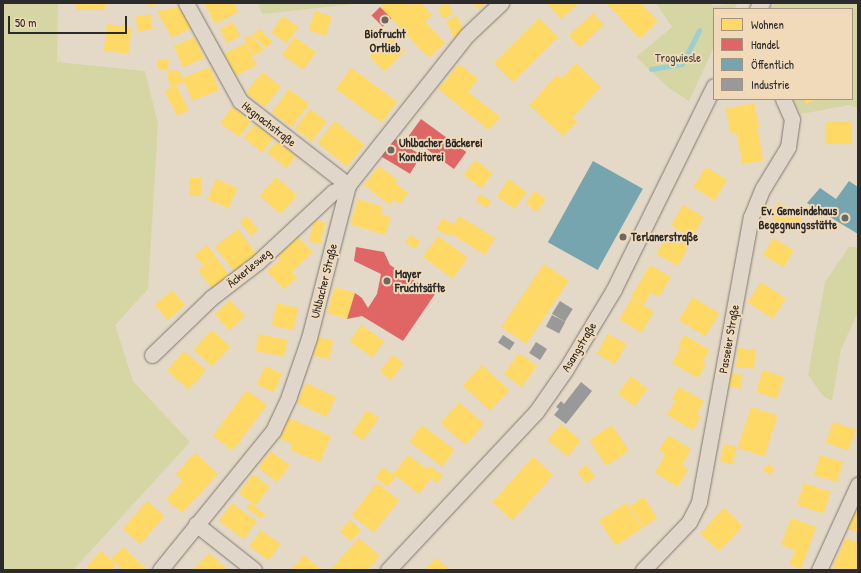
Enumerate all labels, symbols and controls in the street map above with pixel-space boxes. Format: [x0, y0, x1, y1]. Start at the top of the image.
scale bar [10, 8, 129, 34]
legend [713, 8, 853, 100]
text: 50 m [15, 14, 36, 31]
marker: Biofrucht Ortlieb [380, 15, 390, 25]
text: Wohnen [751, 16, 784, 33]
place label: Biofrucht Ortlieb [364, 27, 406, 55]
text: Handel [751, 36, 779, 53]
park label: Trogwiesle [655, 51, 701, 65]
text: Öffentlich [751, 56, 794, 73]
text: Industrie [751, 76, 790, 93]
street label: Hegnachstraße [239, 98, 299, 150]
place label: Uhlbacher Bäckerei Konditorei [399, 136, 483, 164]
marker: Uhlbacher Bäckerei Konditorei [386, 145, 396, 155]
place label: Ev. Gemeindehaus Begegnungsstätte [759, 204, 837, 232]
marker: Ev. Gemeindehaus Begegnungsstätte [840, 213, 850, 223]
place label: Terlanerstraße [631, 230, 698, 244]
marker: Terlanerstraße [618, 232, 628, 242]
street label: Uhlbacher Straße [308, 242, 340, 320]
street label: Äckerlesweg [224, 245, 274, 291]
place label: Mayer Fruchtsäfte [395, 267, 445, 295]
marker: Mayer Fruchtsäfte [382, 276, 392, 286]
street label: Passeier Straße [716, 304, 742, 374]
street label: Asangstraße [559, 320, 599, 374]

